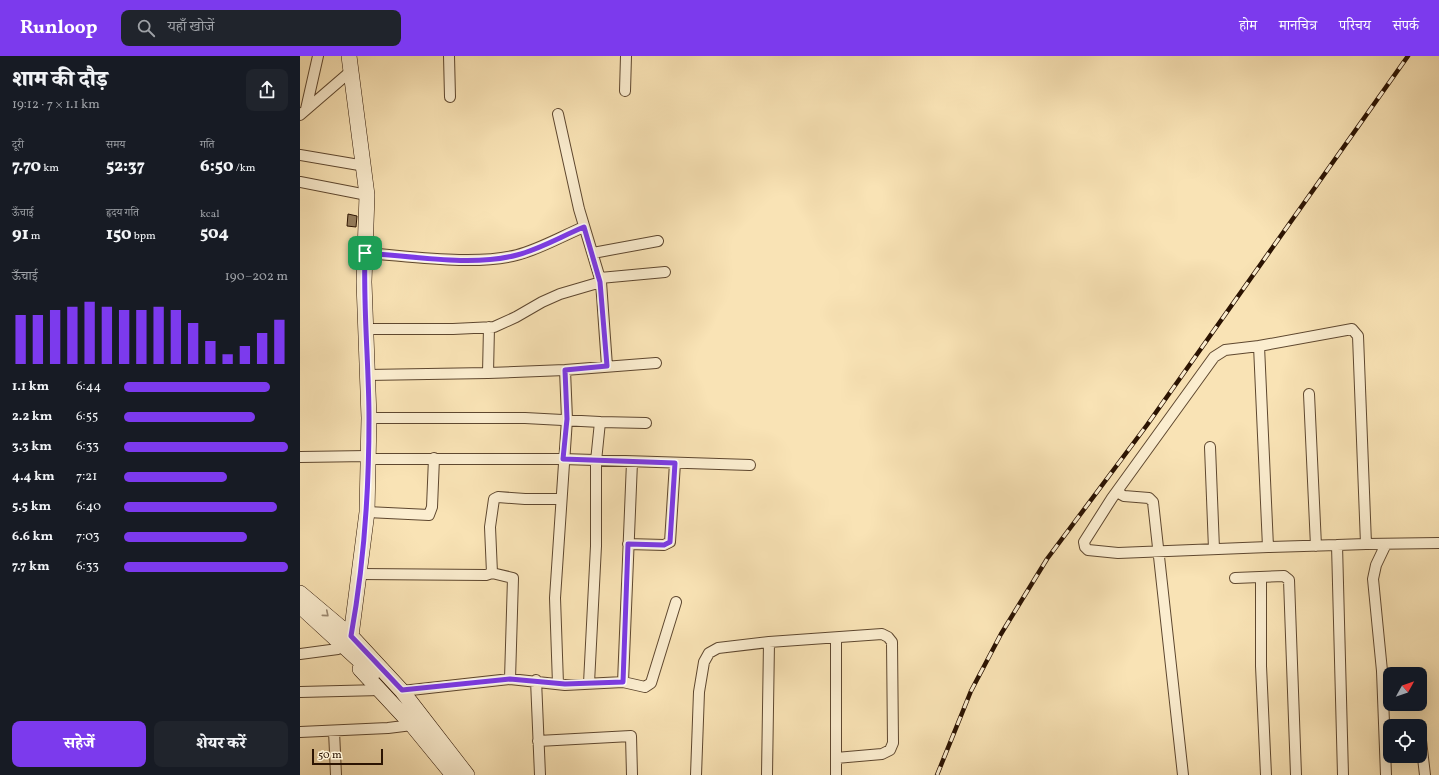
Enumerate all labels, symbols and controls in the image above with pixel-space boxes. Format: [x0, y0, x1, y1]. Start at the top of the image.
search box [121, 10, 401, 46]
text: Runloop [20, 15, 97, 41]
icon: search [135, 17, 157, 39]
text: यहाँ खोजें [167, 17, 214, 38]
text: होम [1239, 17, 1257, 36]
text: मानचित्र [1279, 17, 1317, 36]
text: परिचय [1339, 17, 1371, 36]
text: संपर्क [1393, 17, 1419, 36]
text: शाम की दौड़ [12, 65, 108, 96]
button: share [246, 69, 288, 111]
text: 19:12 · 7 × 1.1 km [12, 96, 100, 114]
text: दूरी [12, 138, 24, 153]
text: समय [106, 138, 125, 153]
text: गति [200, 138, 214, 153]
text: 7.70 [12, 155, 41, 178]
text: 52:37 [106, 155, 145, 178]
text: 6:50 [200, 155, 233, 178]
text: km [41, 161, 59, 176]
text: /km [233, 161, 255, 176]
text: ऊँचाई [12, 206, 34, 221]
text: हृदय गति [106, 206, 139, 221]
text: kcal [200, 207, 220, 222]
text: 504 [200, 222, 229, 245]
text: 91 [12, 223, 29, 246]
text: 150 [106, 223, 132, 246]
text: m [29, 229, 41, 244]
text: bpm [132, 229, 156, 244]
pin [348, 236, 382, 270]
icon: arrive [354, 242, 376, 264]
text: ऊँचाई [12, 268, 38, 286]
text: 190–202 m [225, 268, 288, 286]
text: 1.1 km [12, 378, 49, 396]
text: 6:44 [76, 378, 101, 396]
text: 2.2 km [12, 408, 52, 426]
text: 6:55 [76, 408, 98, 426]
text: 3.3 km [12, 438, 52, 456]
text: 6:33 [76, 438, 99, 456]
text: 4.4 km [12, 468, 55, 486]
text: 7:21 [76, 468, 97, 486]
text: 5.5 km [12, 498, 51, 516]
text: 6:40 [76, 498, 101, 516]
text: 6.6 km [12, 528, 53, 546]
text: 7:03 [76, 528, 100, 546]
text: 7.7 km [12, 558, 49, 576]
text: 6:33 [76, 558, 99, 576]
one-way arrow [321, 610, 328, 617]
north arrow [1383, 667, 1427, 711]
map controls [1383, 667, 1427, 763]
button: locate [1383, 719, 1427, 763]
button: सहेजें [12, 721, 146, 767]
button: शेयर करें [154, 721, 288, 767]
scale bar [312, 747, 383, 766]
text: 50 m [318, 748, 342, 763]

